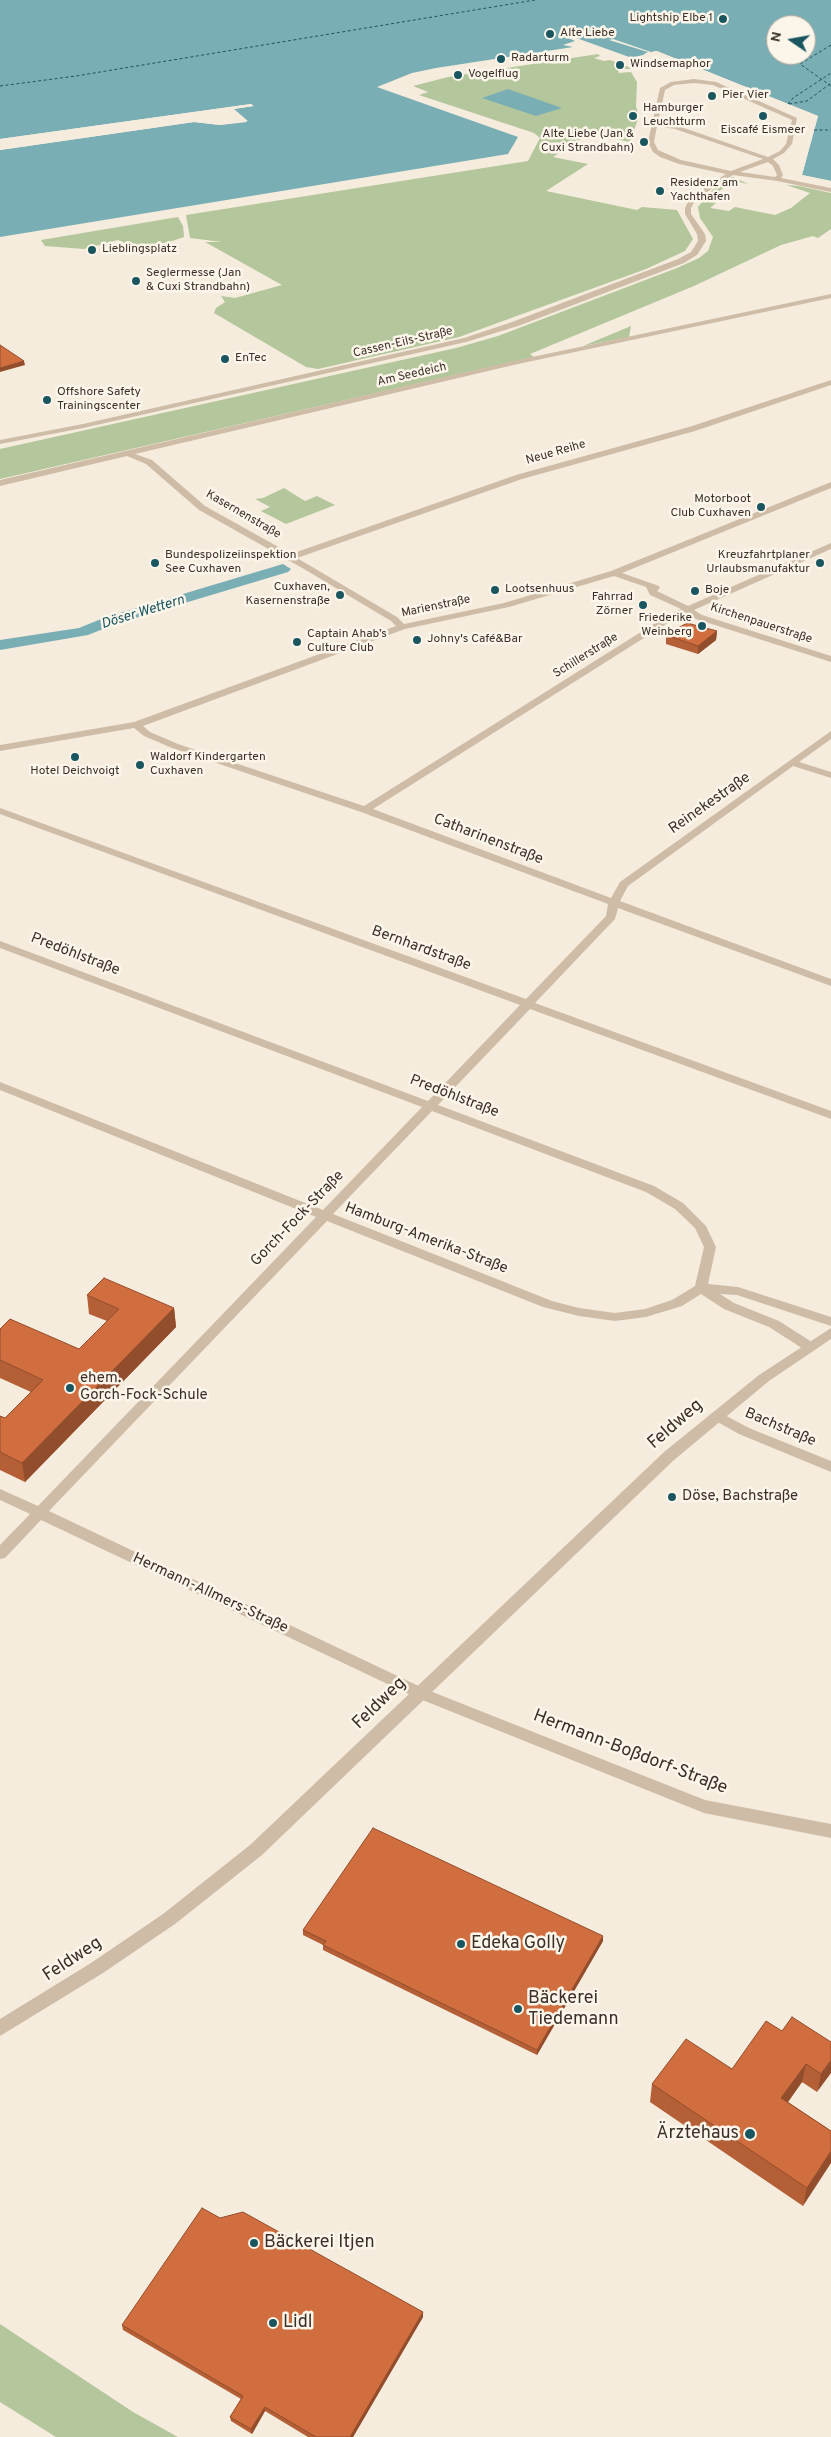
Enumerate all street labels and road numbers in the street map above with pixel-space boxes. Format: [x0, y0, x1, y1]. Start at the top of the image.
street label: Cassen-Eils-Straße [352, 325, 454, 361]
street label: Am Seedeich [376, 360, 448, 390]
street label: Neue Reihe [524, 438, 588, 468]
street label: Kasernenstraße [203, 488, 283, 542]
street label: Marienstraße [400, 593, 472, 621]
street label: Kirchenpauerstraße [708, 601, 814, 647]
street label: Schillerstraße [551, 630, 621, 682]
street label: Reinekestraße [666, 769, 754, 839]
street label: Catharinenstraße [431, 811, 545, 869]
street label: Bernhardstraße [369, 923, 473, 975]
street label: Predöhlstraße [28, 930, 122, 980]
street label: Predöhlstraße [407, 1072, 501, 1122]
street label: Gorch-Fock-Straße [248, 1167, 348, 1271]
street label: Hamburg-Amerika-Straße [342, 1200, 510, 1278]
street label: Feldweg [644, 1395, 708, 1455]
street label: Bachstraße [742, 1405, 818, 1451]
street label: Hermann-Allmers-Straße [129, 1550, 291, 1638]
street label: Feldweg [349, 1673, 411, 1735]
street label: Hermann-Boßdorf-Straße [530, 1706, 730, 1800]
street label: Feldweg [39, 1933, 107, 1987]

